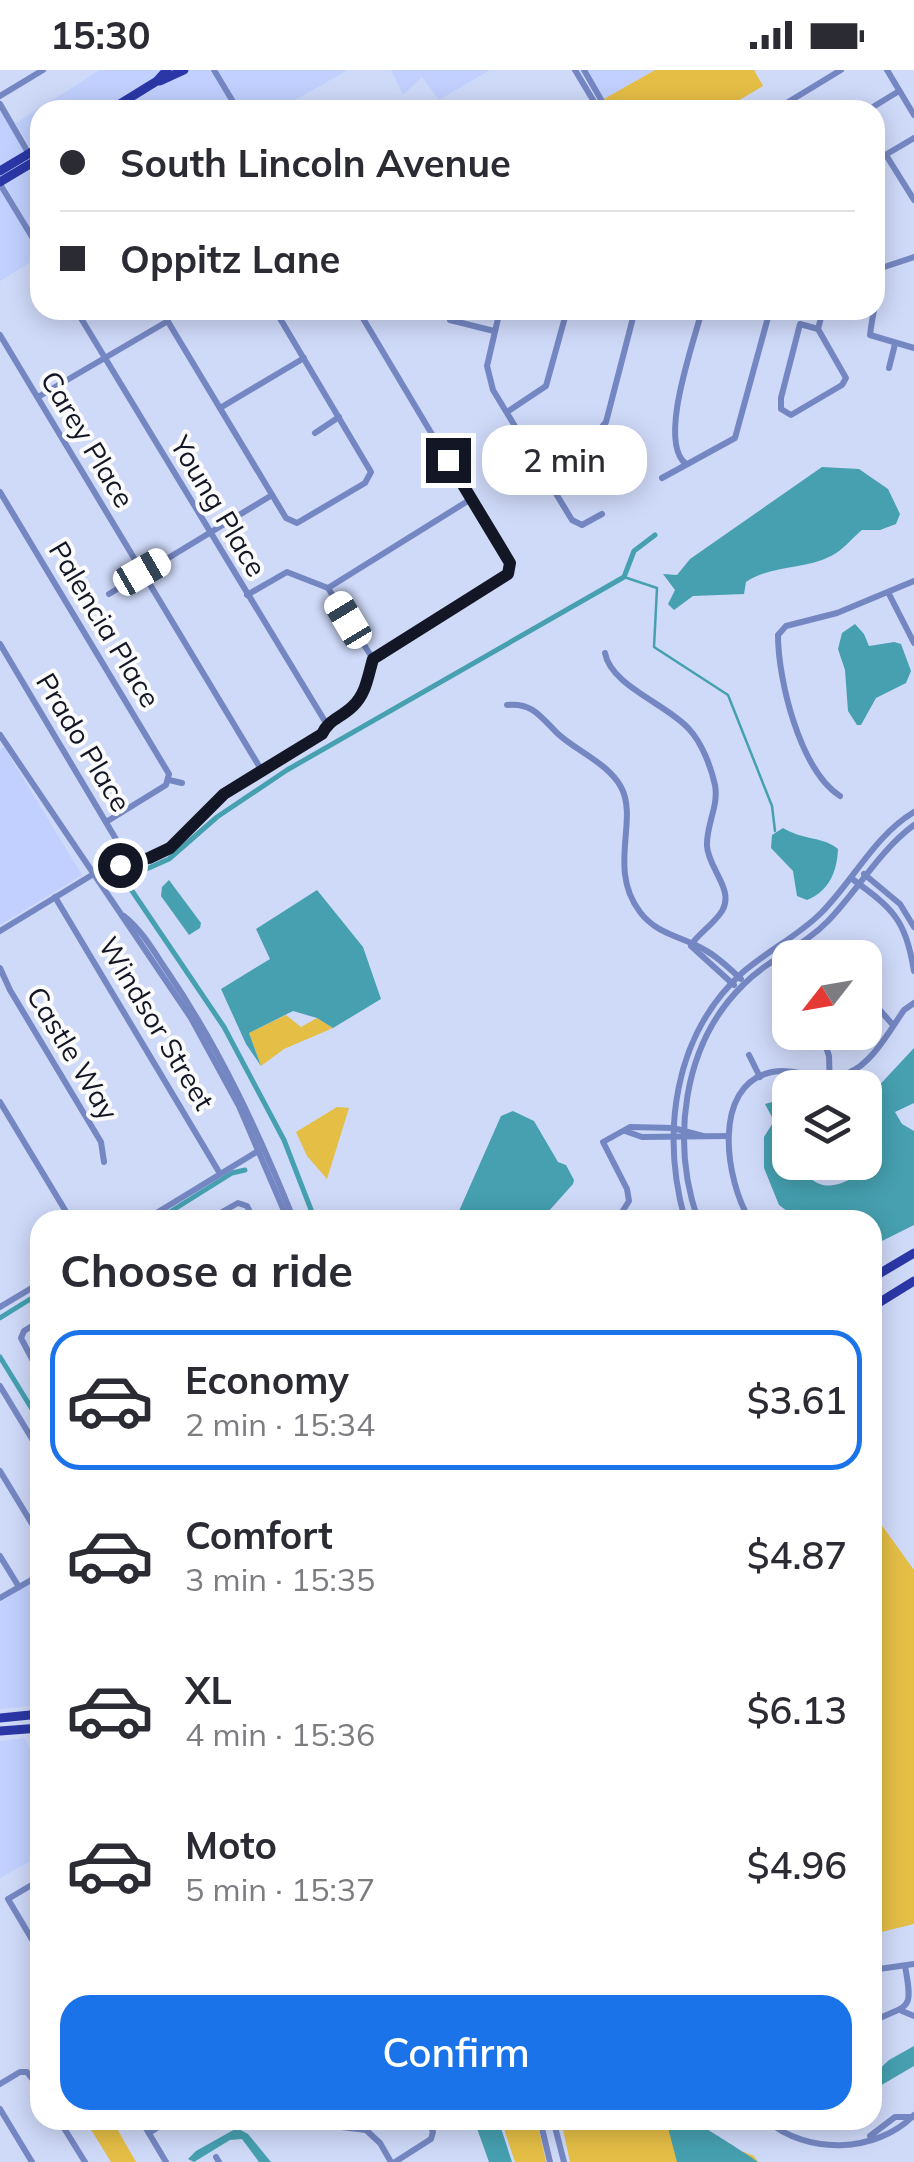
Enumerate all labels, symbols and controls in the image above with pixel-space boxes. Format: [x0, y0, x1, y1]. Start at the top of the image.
text: 15:30 [50, 11, 151, 59]
text: South Lincoln Avenue [120, 139, 511, 187]
text: Oppitz Lane [120, 235, 340, 283]
street label: Carey Place [34, 364, 142, 514]
callout: 2 min [483, 425, 648, 495]
street label: Young Place [163, 428, 275, 583]
route end [426, 438, 471, 483]
text: 2 min [523, 440, 606, 480]
street label: Palencia Place [42, 535, 168, 713]
car [109, 544, 175, 600]
car [320, 587, 376, 653]
street label: Prado Place [29, 666, 139, 818]
route start [98, 843, 143, 888]
street label: Windsor Street [92, 930, 223, 1116]
north arrow [772, 940, 882, 1050]
map controls [772, 940, 882, 1180]
street label: Castle Way [20, 980, 127, 1126]
button: layers [772, 1070, 882, 1180]
text: Choose a ride [60, 1242, 353, 1298]
icon: car [65, 1355, 155, 1445]
text: Economy [185, 1356, 349, 1404]
text: $3.61 [747, 1376, 847, 1424]
text: 2 min · 15:34 [185, 1404, 375, 1444]
icon: car [65, 1510, 155, 1600]
text: Comfort [185, 1511, 333, 1559]
text: $4.87 [747, 1531, 847, 1579]
text: 3 min · 15:35 [185, 1559, 375, 1599]
icon: car [65, 1665, 155, 1755]
text: XL [185, 1666, 232, 1714]
text: $6.13 [747, 1686, 847, 1734]
text: 4 min · 15:36 [185, 1714, 375, 1754]
icon: car [65, 1820, 155, 1910]
text: Moto [185, 1821, 277, 1869]
text: $4.96 [747, 1841, 847, 1889]
text: 5 min · 15:37 [185, 1869, 375, 1909]
button: Confirm [60, 1995, 852, 2110]

